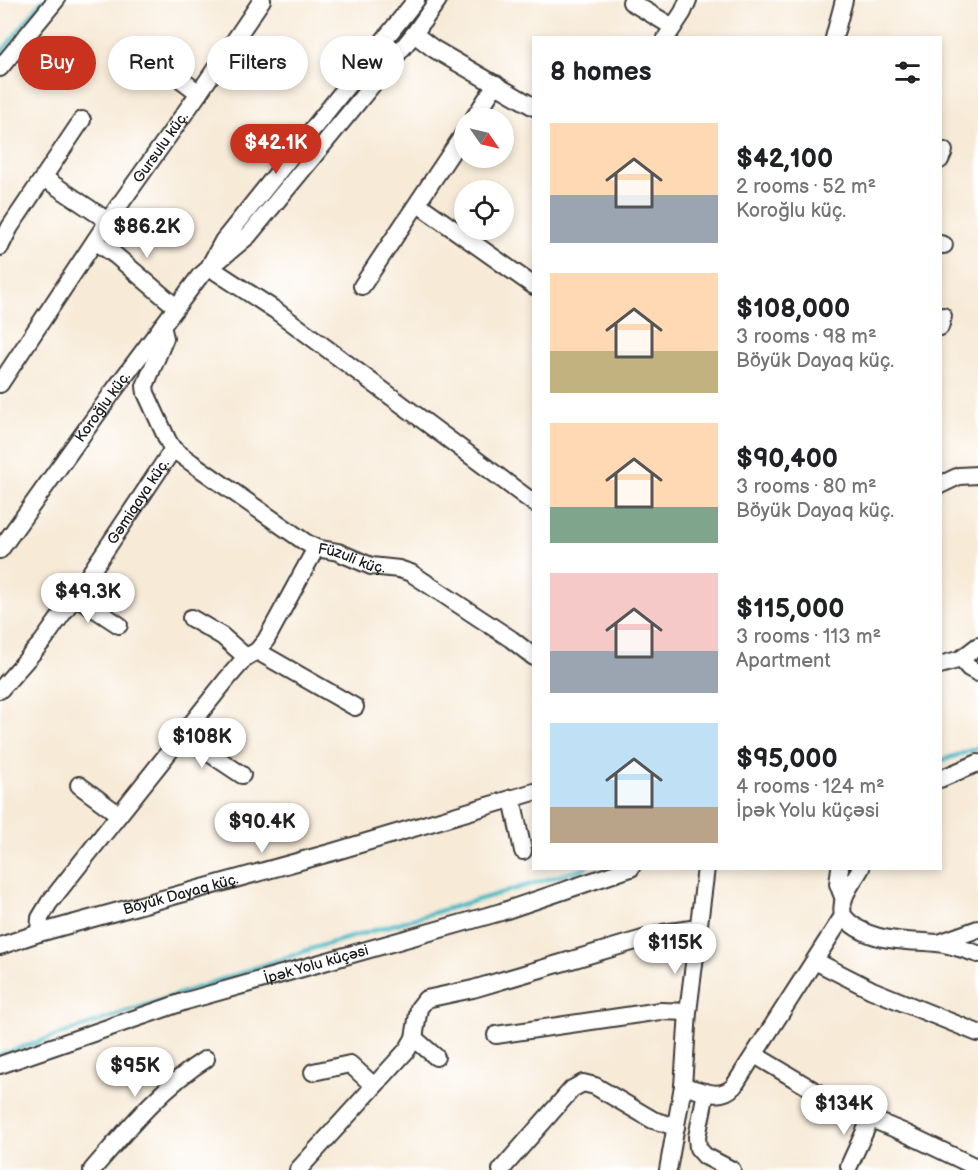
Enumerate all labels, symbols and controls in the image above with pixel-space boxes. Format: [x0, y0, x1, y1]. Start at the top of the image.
chip: Buy [18, 36, 96, 90]
chip: Rent [108, 36, 195, 90]
chip: Filters [207, 36, 308, 90]
chip: New [320, 36, 404, 90]
icon: filters [891, 56, 924, 89]
text: 8 homes [550, 57, 652, 88]
street label: Gursulu küç. [129, 108, 193, 187]
north arrow [454, 108, 514, 168]
map controls [454, 108, 514, 240]
pin: $42.1K [227, 124, 325, 175]
text: $42.1K [244, 131, 308, 155]
text: $42,100 [736, 144, 833, 175]
icon: home [598, 147, 670, 219]
text: 2 rooms · 52 m² [736, 175, 876, 199]
button: locate [454, 180, 514, 240]
text: Koroğlu küç. [736, 199, 846, 223]
pin: $86.2K [98, 208, 196, 259]
text: $86.2K [113, 215, 181, 239]
text: $108,000 [736, 294, 850, 325]
icon: home [598, 297, 670, 369]
text: 3 rooms · 98 m² [736, 325, 877, 349]
text: Böyük Dayaq küç. [736, 349, 894, 373]
street label: Koroğlu küç. [71, 368, 135, 446]
text: $90,400 [736, 444, 838, 475]
icon: home [598, 447, 670, 519]
street label: Gəmiqaya küç. [103, 455, 174, 548]
text: 3 rooms · 80 m² [736, 475, 877, 499]
text: Böyük Dayaq küç. [736, 499, 894, 523]
street label: Füzuli küç. [316, 540, 386, 577]
pin: $49.3K [39, 573, 137, 624]
text: $49.3K [55, 580, 121, 604]
text: $115,000 [736, 594, 844, 625]
icon: home [598, 597, 670, 669]
text: 3 rooms · 113 m² [736, 625, 881, 649]
text: Apartment [736, 649, 831, 673]
pin: $108K [160, 718, 244, 769]
text: $108K [172, 725, 232, 749]
text: $95,000 [736, 744, 838, 775]
icon: home [598, 747, 670, 819]
text: 4 rooms · 124 m² [736, 775, 885, 799]
text: İpək Yolu küçəsi [736, 799, 880, 823]
pin: $90.4K [213, 803, 311, 854]
text: $90.4K [228, 810, 296, 834]
street label: Böyük Dayaq küç. [121, 870, 241, 919]
pin: $115K [633, 924, 717, 975]
text: $115K [647, 931, 703, 955]
street label: İpək Yolu küçəsi [262, 941, 371, 988]
pin: $95K [99, 1047, 171, 1098]
text: $95K [110, 1054, 160, 1078]
pin: $134K [802, 1085, 886, 1136]
text: $134K [815, 1092, 873, 1116]

